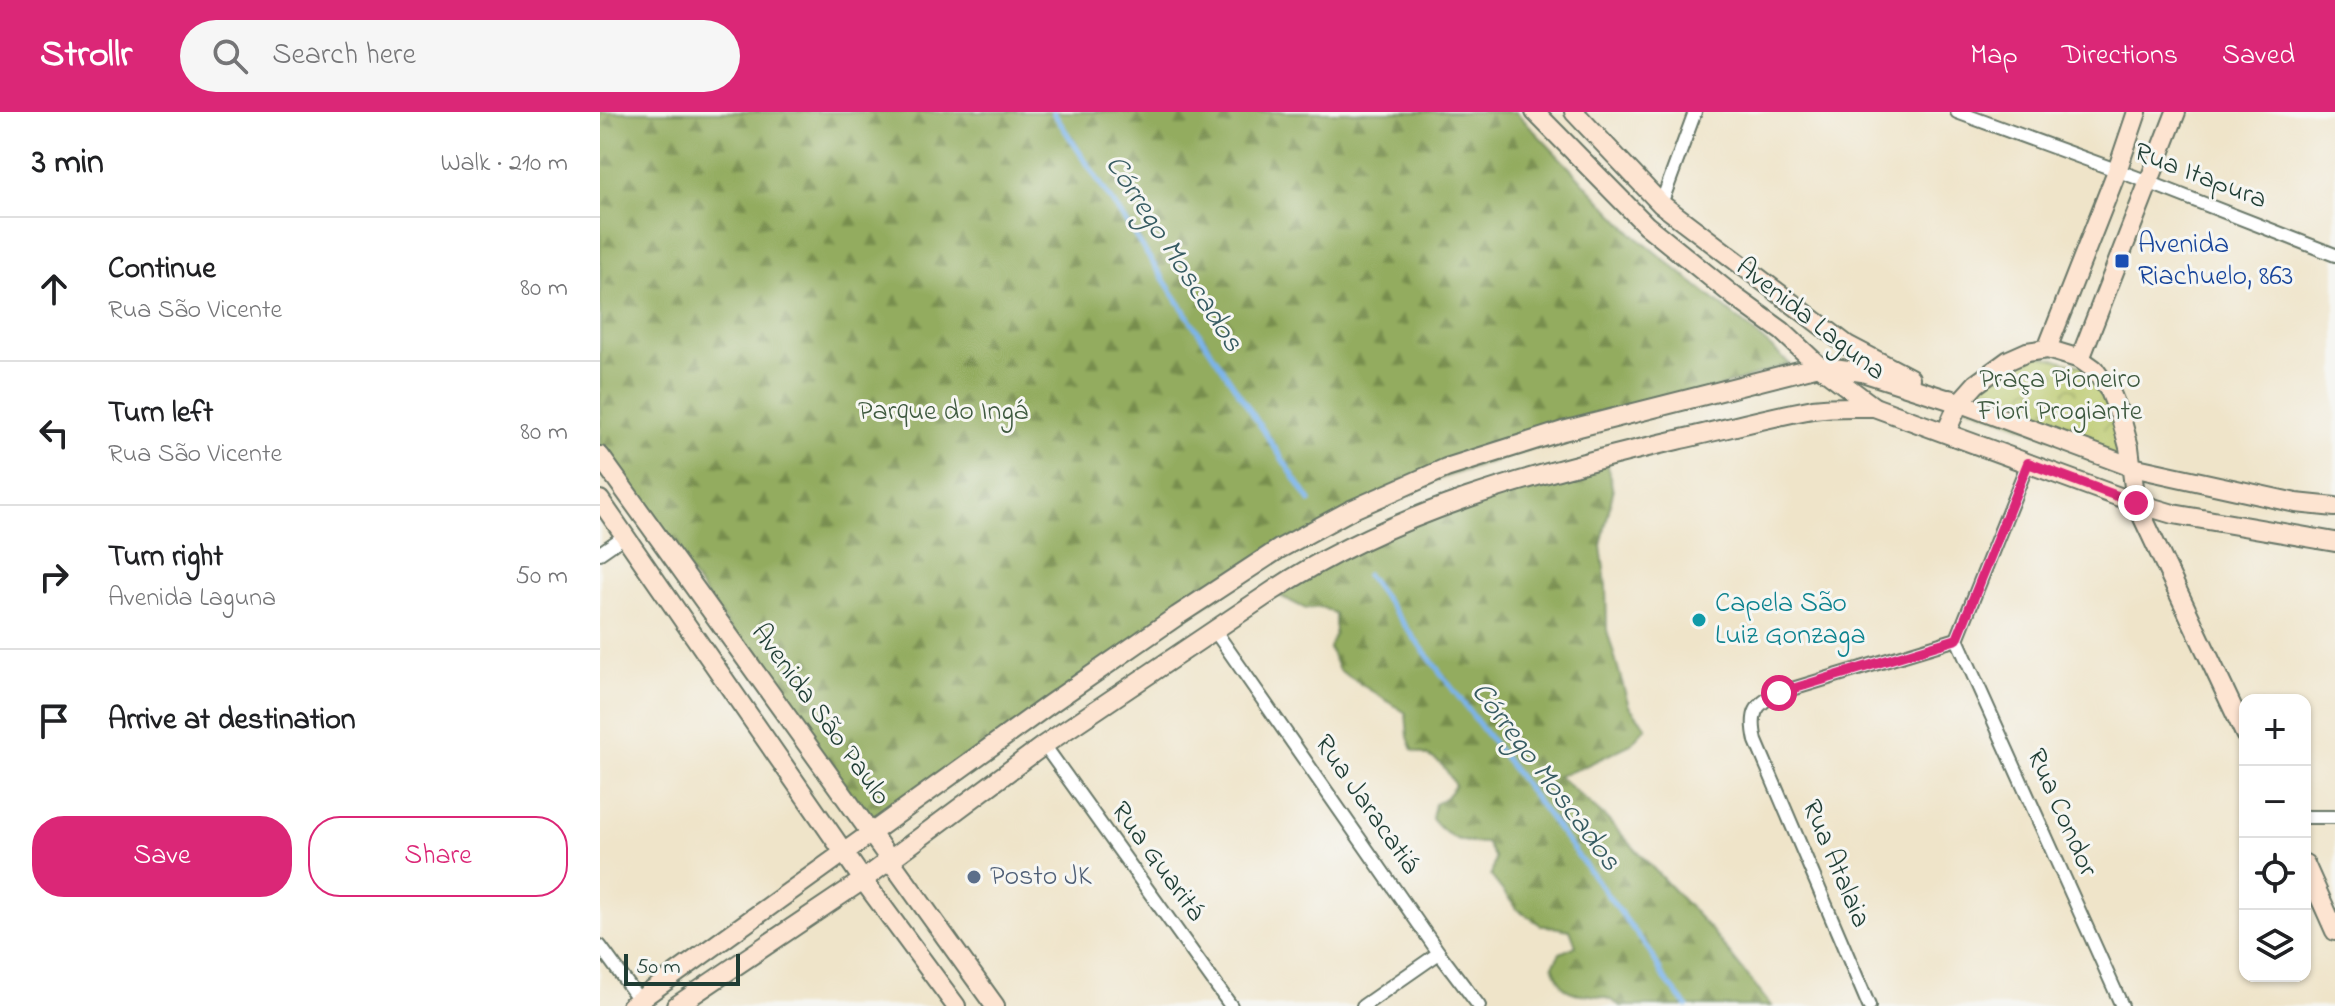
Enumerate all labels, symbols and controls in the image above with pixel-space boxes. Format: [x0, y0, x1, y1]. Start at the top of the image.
search box [180, 20, 740, 92]
text: Strollr [40, 28, 132, 84]
icon: search [208, 34, 252, 78]
text: Search here [272, 34, 416, 78]
text: Map [1970, 36, 2018, 77]
text: Directions [2062, 36, 2178, 77]
text: Saved [2222, 36, 2295, 77]
street label: Rua Itapura [2127, 133, 2273, 221]
text: 3 min [32, 139, 104, 189]
text: Walk · 210 m [440, 145, 568, 183]
water label: Córrego Moscados [1093, 147, 1254, 362]
place label: Avenida Riachuelo, 863 [2138, 225, 2293, 298]
text: Continue [108, 248, 216, 292]
street label: Avenida Laguna [1726, 248, 1894, 392]
marker: Avenida Riachuelo, 863 [2113, 252, 2131, 270]
icon: ahead [32, 267, 76, 311]
text: 80 m [520, 270, 568, 308]
text: Rua São Vicente [108, 292, 282, 330]
park label: Praça Pioneiro Fiori Progiante [1977, 360, 2143, 433]
text: Turn left [108, 392, 213, 436]
park label: Parque do Ingá [858, 392, 1028, 433]
icon: left [32, 411, 76, 455]
text: 80 m [520, 414, 568, 452]
text: Rua São Vicente [108, 436, 282, 474]
route end [2118, 485, 2154, 521]
text: Turn right [108, 536, 223, 580]
icon: right [32, 555, 76, 599]
text: 50 m [515, 558, 568, 596]
text: Avenida Laguna [108, 580, 276, 618]
place label: Capela São Luiz Gonzaga [1715, 584, 1866, 657]
marker: Capela São Luiz Gonzaga [1690, 611, 1708, 629]
street label: Avenida São Paulo [740, 615, 900, 815]
water label: Córrego Moscados [1459, 673, 1631, 881]
route start [1761, 675, 1797, 711]
map controls [2239, 694, 2311, 982]
button: + [2239, 694, 2311, 766]
icon: arrive [32, 699, 76, 743]
text: Arrive at destination [108, 699, 356, 743]
street label: Rua Jaracatiá [1303, 727, 1429, 883]
street label: Rua Condor [2015, 742, 2108, 884]
button: − [2239, 766, 2311, 838]
street label: Rua Guaritá [1099, 794, 1215, 930]
street label: Rua Atalaia [1790, 794, 1880, 934]
button: Save [32, 816, 292, 897]
button: Share [308, 816, 568, 897]
button: locate [2239, 838, 2311, 910]
place label: Posto JK [990, 857, 1092, 898]
marker: Posto JK [965, 868, 983, 886]
button: layers [2239, 910, 2311, 982]
scale bar [624, 950, 740, 986]
text: 50 m [636, 952, 681, 984]

